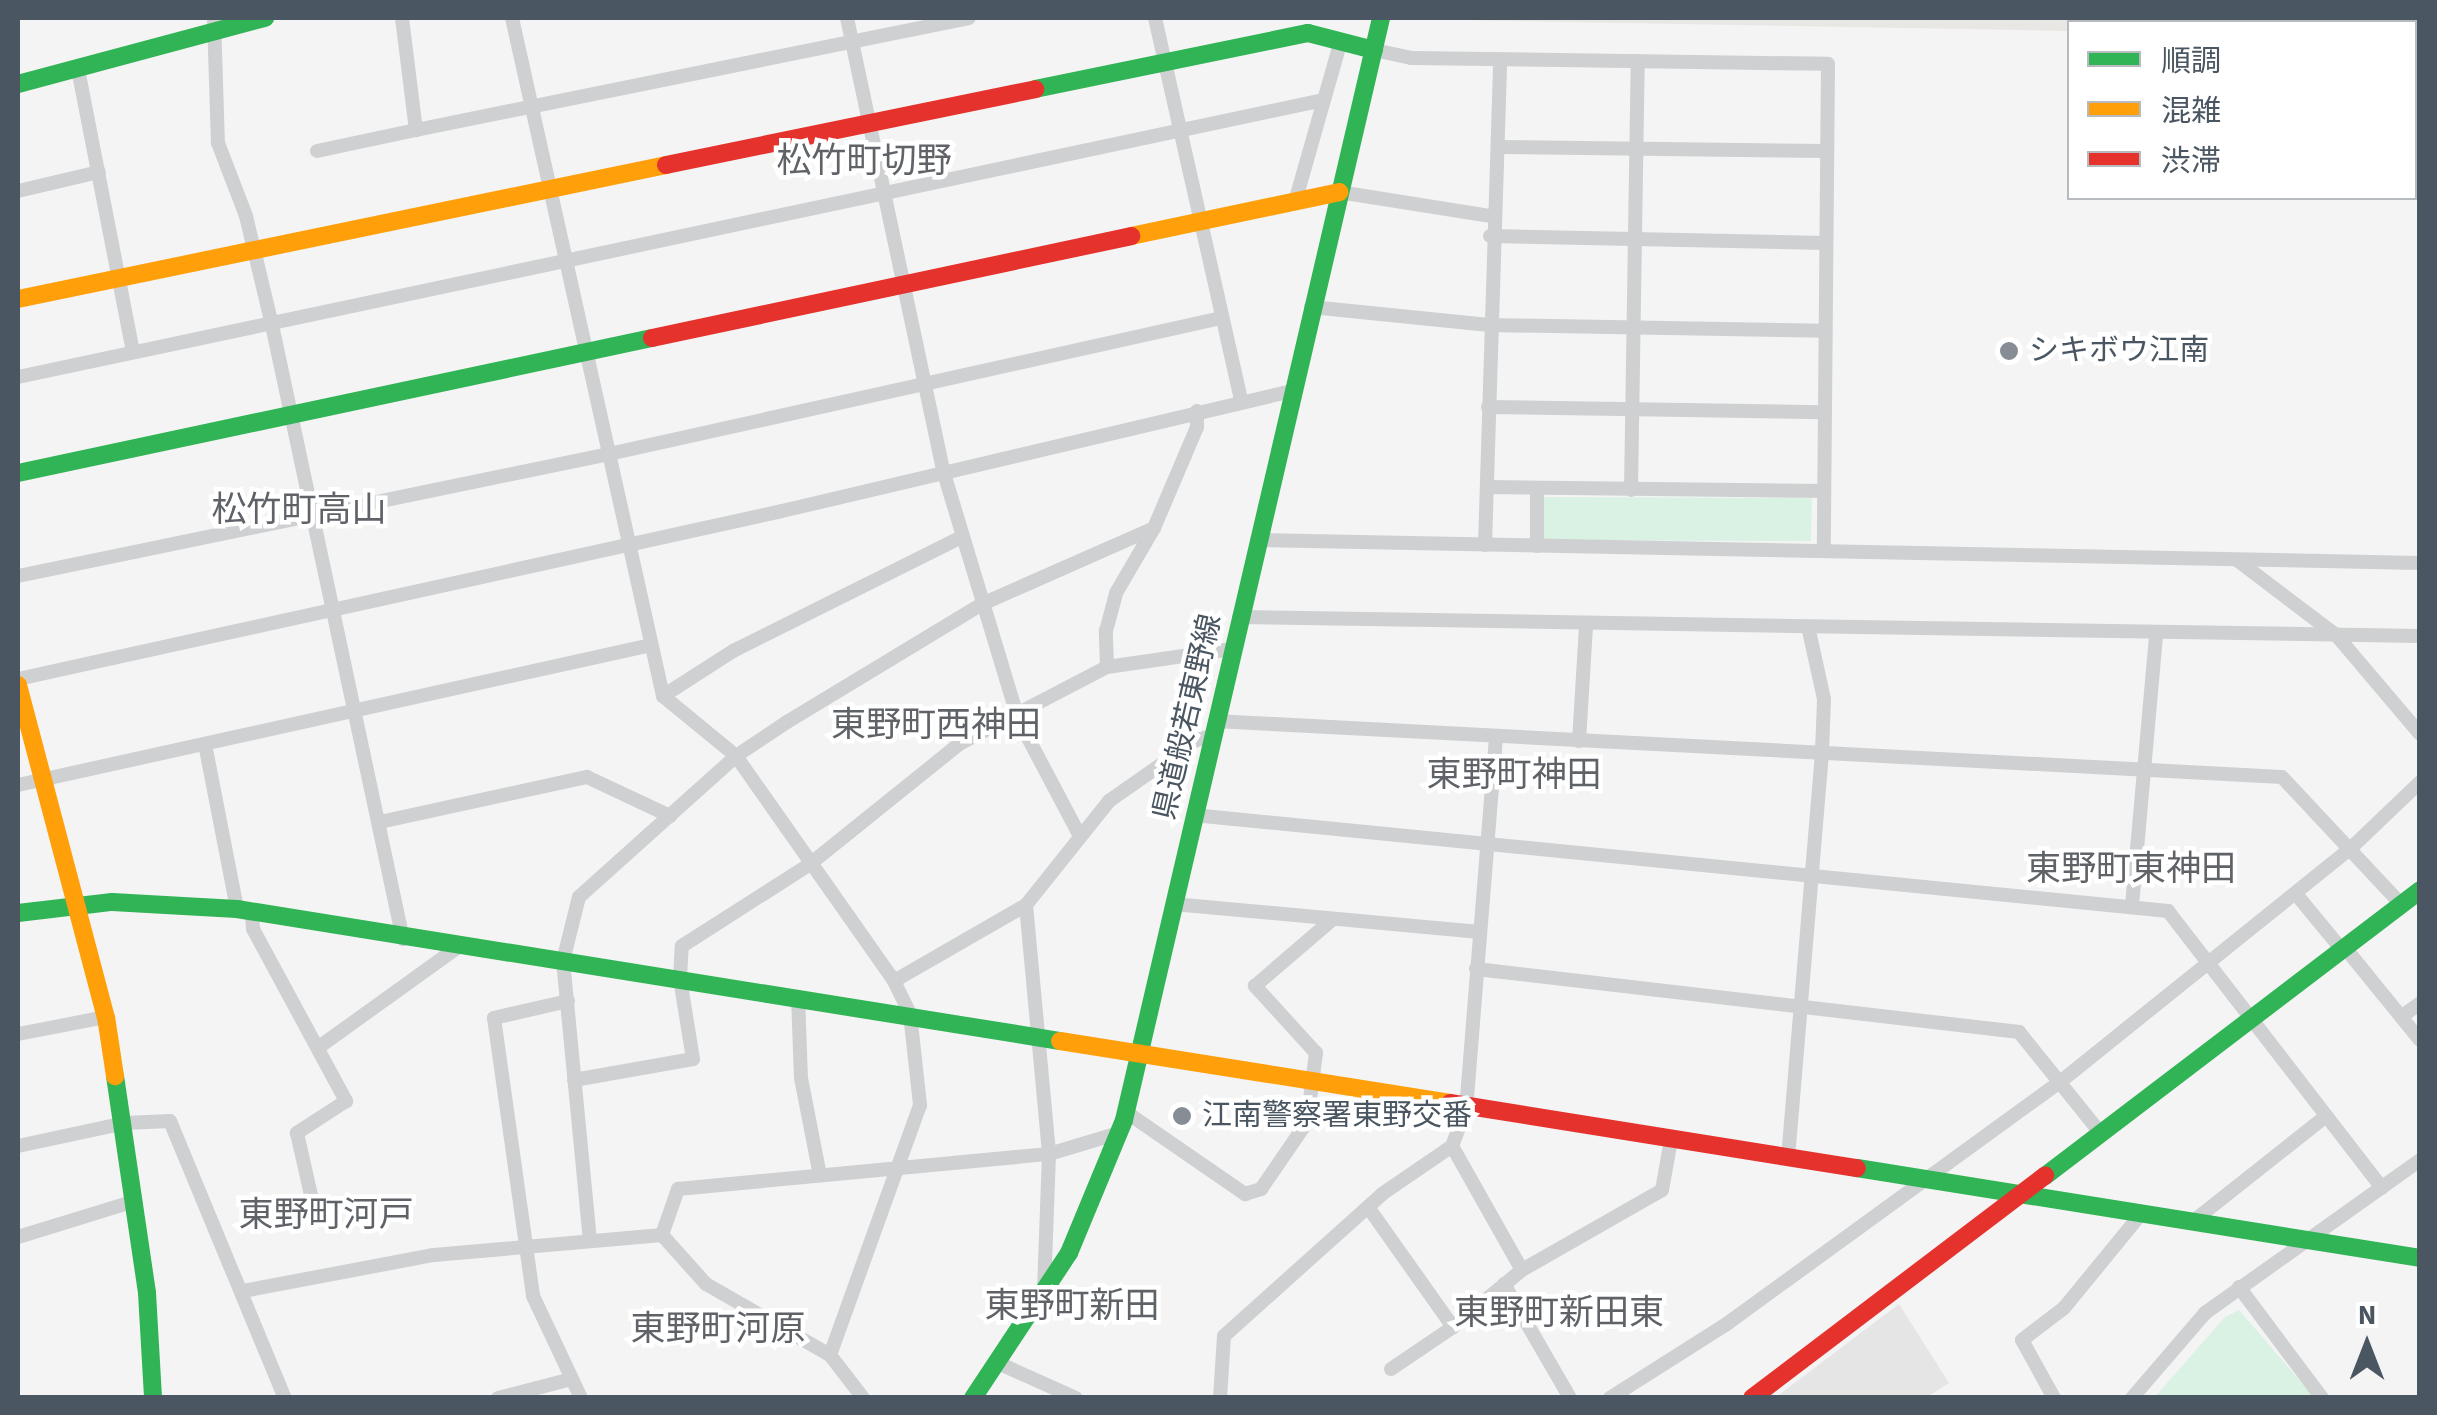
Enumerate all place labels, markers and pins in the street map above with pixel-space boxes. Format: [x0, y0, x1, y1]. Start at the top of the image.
place label: シキボウ江南 [2029, 333, 2209, 369]
marker: シキボウ江南 [1998, 340, 2020, 362]
place label: 江南警察署東野交番 [1202, 1098, 1472, 1134]
marker: 江南警察署東野交番 [1171, 1105, 1193, 1127]

